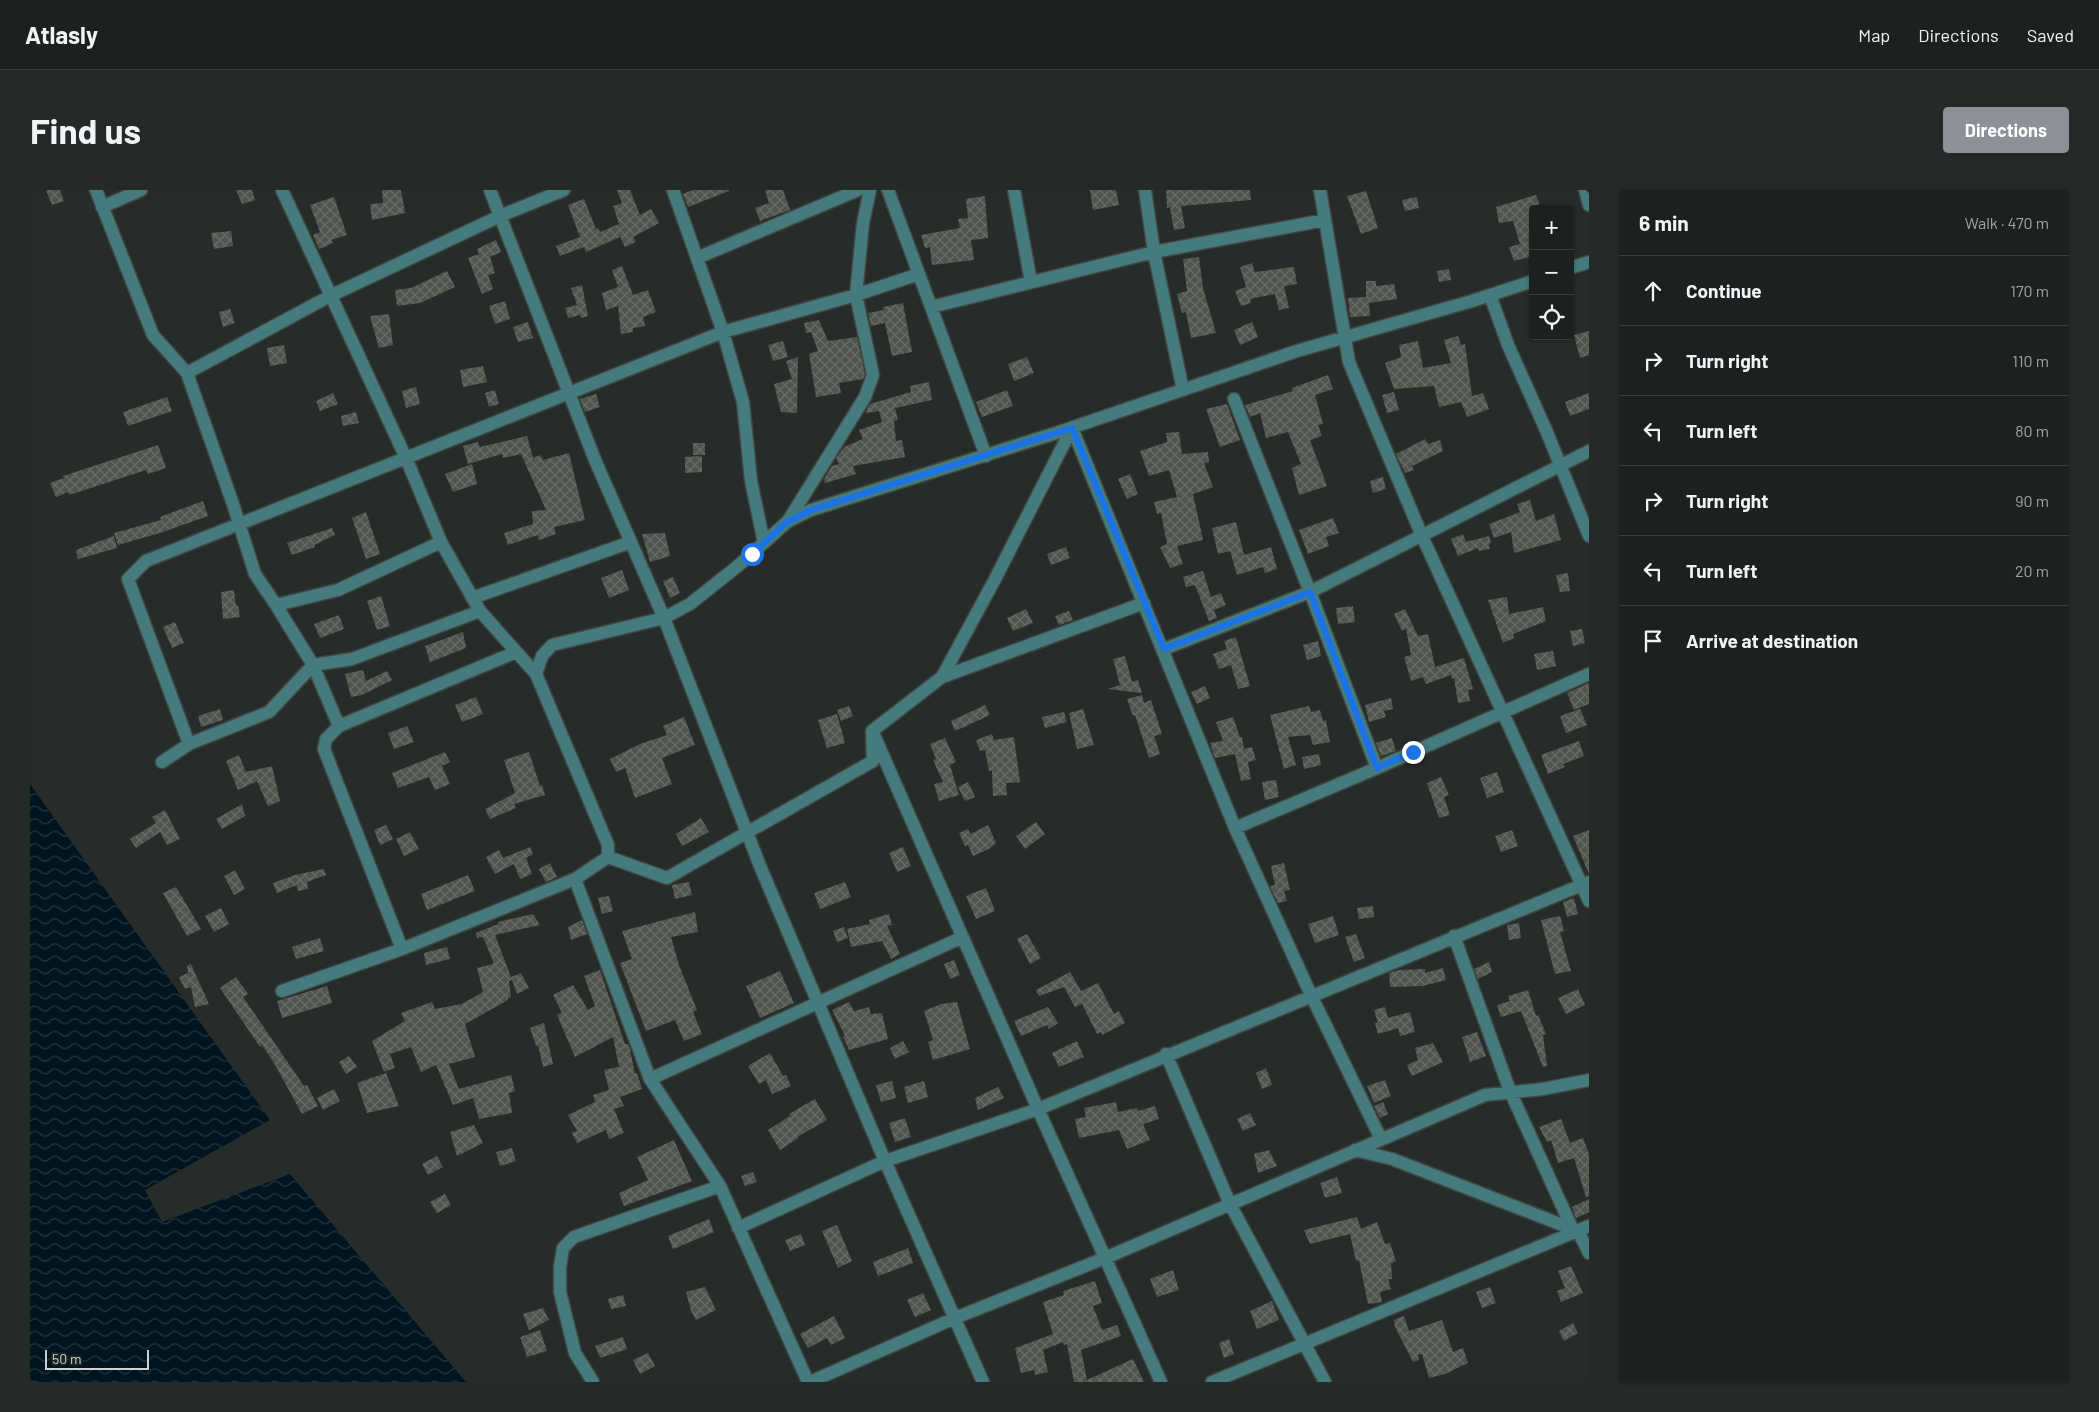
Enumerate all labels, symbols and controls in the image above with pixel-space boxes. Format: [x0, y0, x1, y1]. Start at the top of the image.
text: Atlasly [25, 20, 98, 49]
text: Map [1858, 24, 1890, 46]
text: Directions [1918, 24, 1999, 46]
text: Saved [2027, 24, 2074, 46]
button: Directions [1943, 107, 2069, 153]
text: Find us [30, 109, 141, 151]
map controls [1529, 205, 1574, 340]
button: + [1529, 205, 1574, 250]
text: 6 min [1639, 210, 1689, 235]
text: Walk · 470 m [1965, 213, 2049, 232]
button: − [1529, 250, 1574, 295]
icon: ahead [1639, 277, 1667, 305]
text: Continue [1686, 279, 1762, 302]
text: 170 m [2010, 281, 2049, 300]
button: locate [1529, 295, 1574, 340]
icon: right [1639, 347, 1667, 375]
text: Turn right [1686, 349, 1768, 372]
text: 110 m [2012, 351, 2049, 370]
icon: left [1639, 417, 1667, 445]
text: Turn left [1686, 419, 1757, 442]
text: 80 m [2015, 421, 2049, 440]
icon: right [1639, 487, 1667, 515]
text: Turn right [1686, 489, 1768, 512]
text: 90 m [2015, 491, 2049, 510]
route start [741, 543, 764, 566]
icon: left [1639, 557, 1667, 585]
text: Turn left [1686, 559, 1757, 582]
text: 20 m [2015, 561, 2049, 580]
icon: arrive [1639, 627, 1667, 655]
text: Arrive at destination [1686, 629, 1858, 652]
route end [1402, 741, 1425, 764]
scale bar [45, 1347, 149, 1370]
text: 50 m [52, 1350, 81, 1367]

